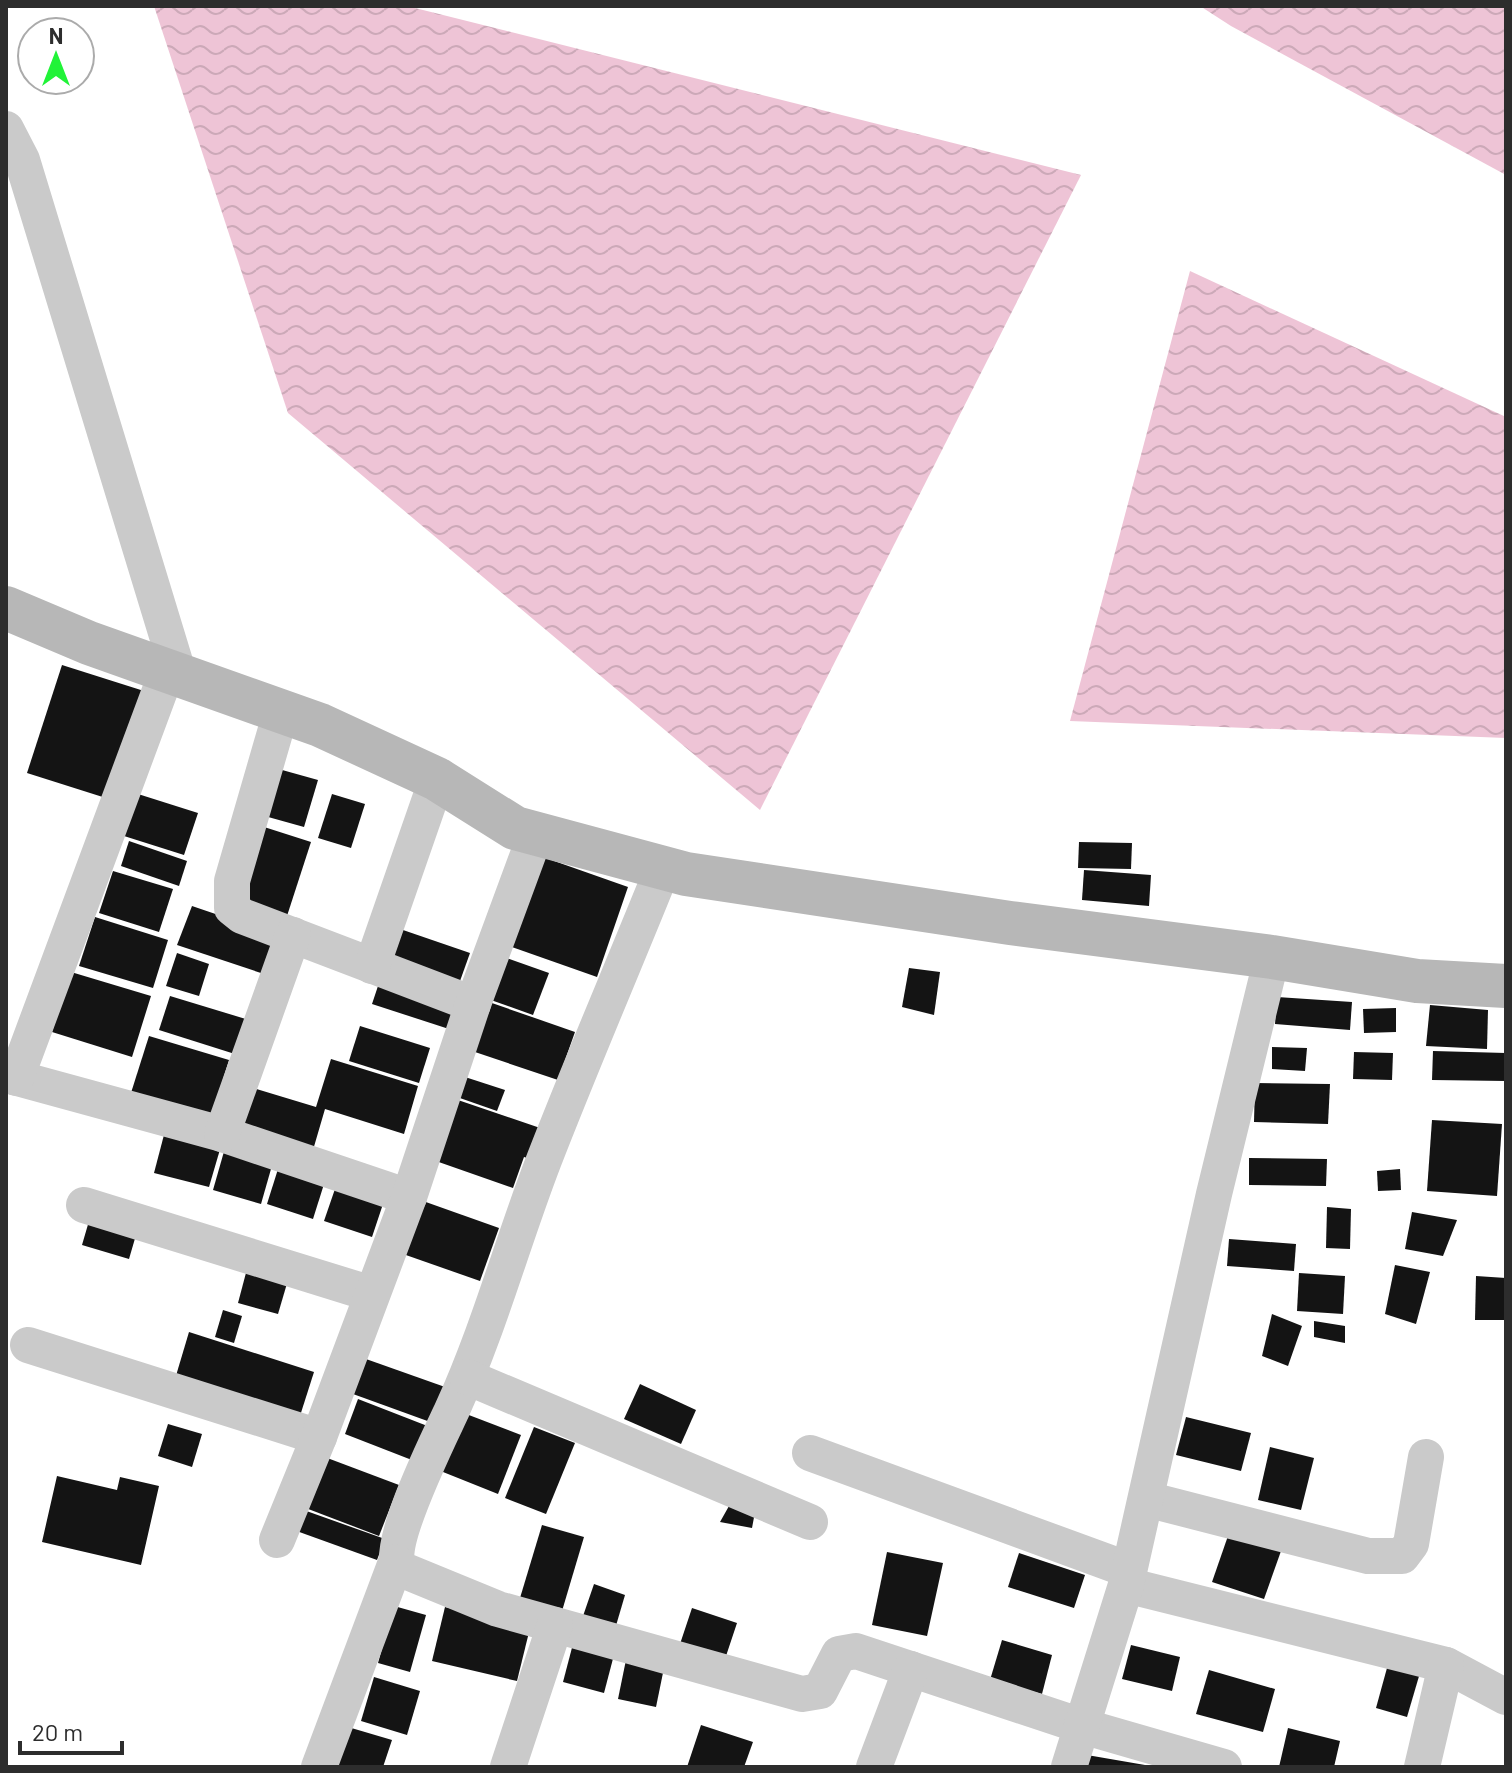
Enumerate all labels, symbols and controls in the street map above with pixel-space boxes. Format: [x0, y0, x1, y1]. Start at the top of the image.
north arrow [16, 16, 96, 96]
text: N [49, 22, 63, 48]
scale bar [20, 1705, 122, 1755]
text: 20 m [32, 1717, 83, 1746]

